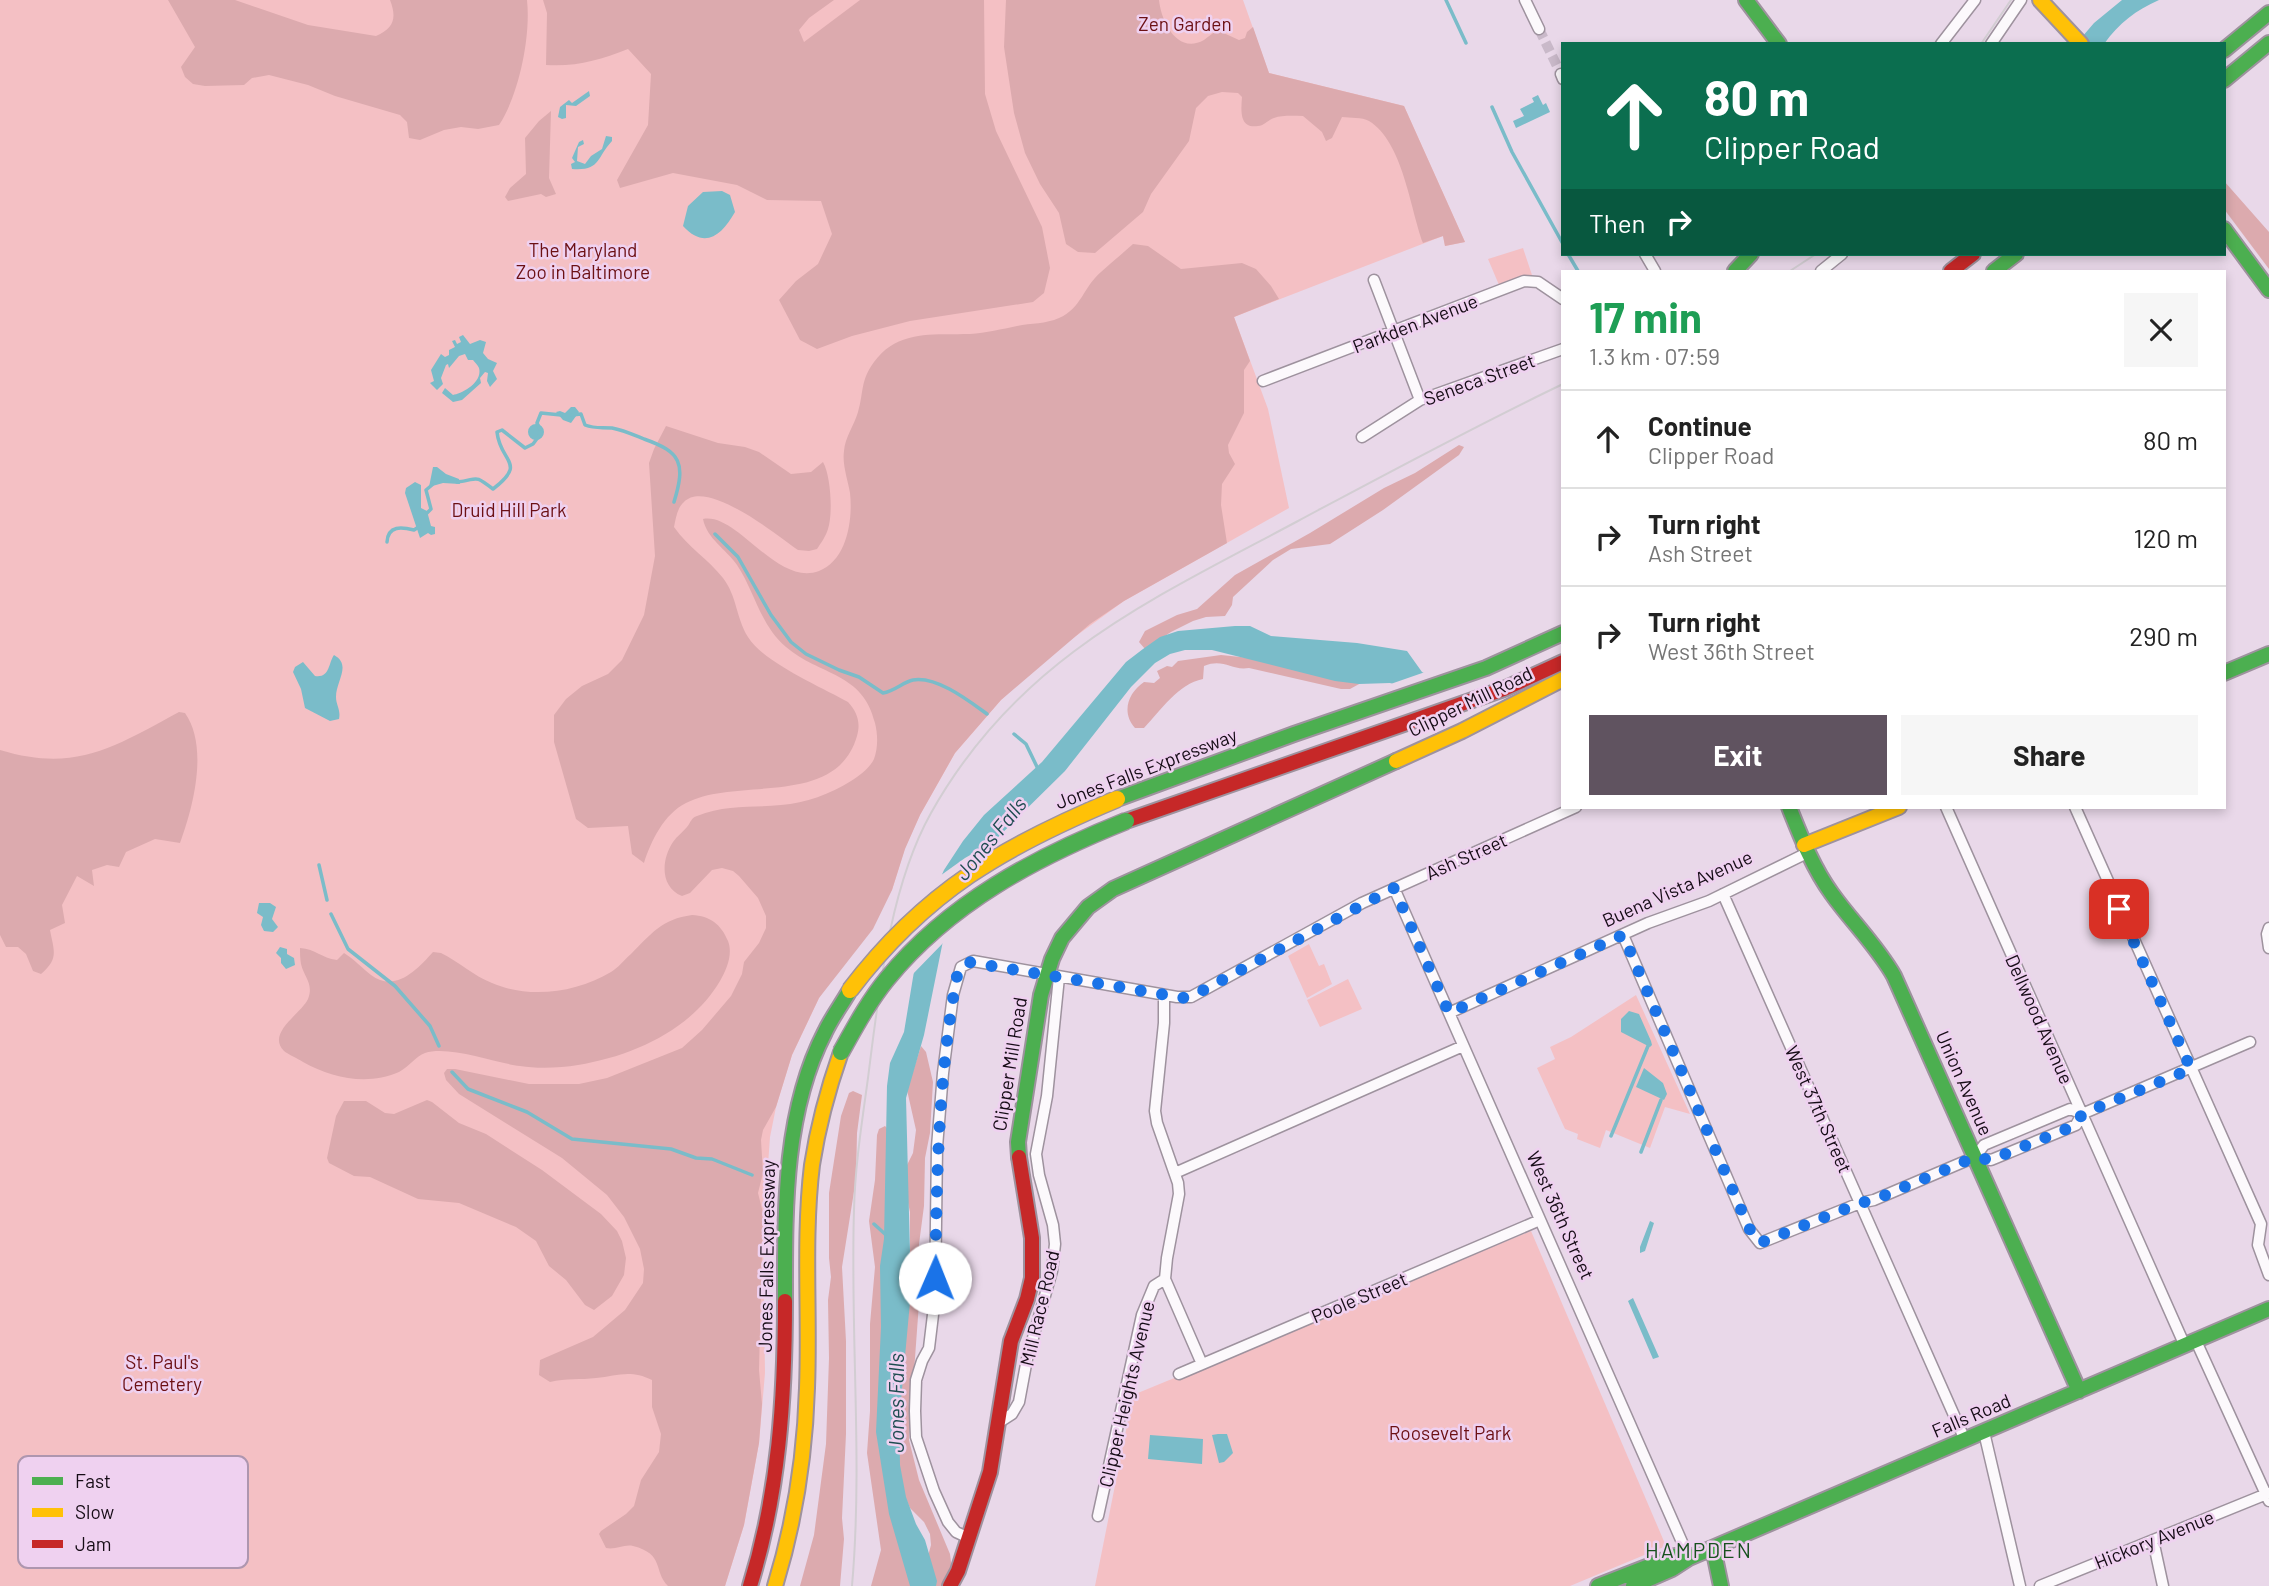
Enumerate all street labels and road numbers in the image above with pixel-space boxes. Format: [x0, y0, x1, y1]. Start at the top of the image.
street label: Parkden Avenue [1349, 289, 1481, 357]
street label: Seneca Street [1420, 348, 1538, 410]
street label: Clipper Mill Road [1404, 661, 1536, 741]
street label: Jones Falls Expressway [1052, 723, 1240, 813]
street label: Ash Street [1422, 828, 1510, 884]
street label: Buena Vista Avenue [1598, 845, 1756, 931]
street label: Dellwood Avenue [2001, 951, 2079, 1087]
street label: Clipper Mill Road [987, 995, 1031, 1133]
street label: Union Avenue [1932, 1027, 1998, 1139]
street label: West 37th Street [1781, 1042, 1857, 1176]
street label: West 36th Street [1522, 1147, 1600, 1283]
street label: Jones Falls Expressway [753, 1159, 779, 1353]
street label: Mill Race Road [1015, 1248, 1063, 1368]
street label: Poole Street [1308, 1267, 1410, 1327]
street label: Clipper Heights Avenue [1093, 1299, 1159, 1489]
street label: Falls Road [1928, 1388, 2014, 1442]
street label: Hickory Avenue [2091, 1505, 2217, 1573]

